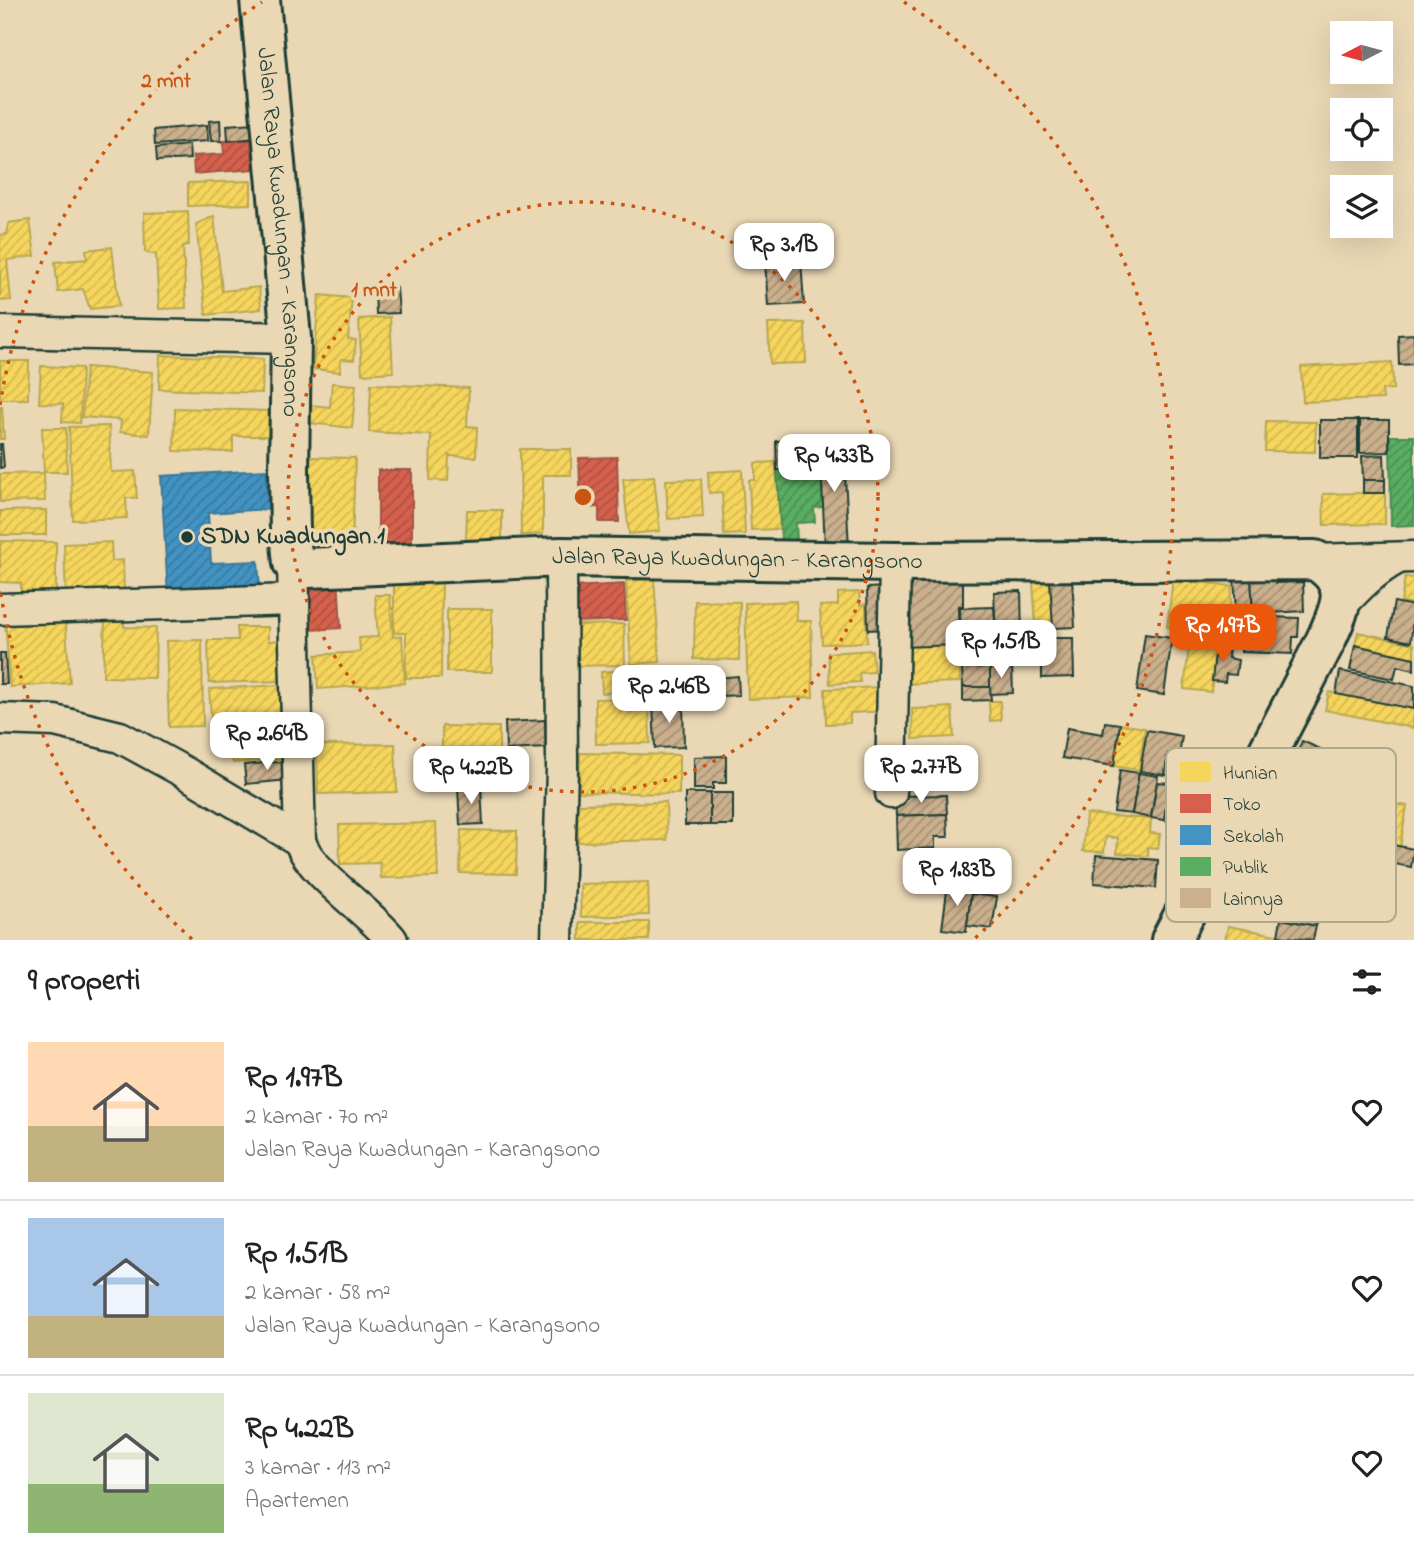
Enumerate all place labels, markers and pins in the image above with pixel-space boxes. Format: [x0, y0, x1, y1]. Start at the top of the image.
pin: Rp 3.1B [719, 224, 849, 283]
pin: Rp 4.33B [762, 434, 906, 494]
centre of rings [571, 485, 595, 509]
place label: SDN Kwadungan 1 [201, 520, 385, 556]
marker: SDN Kwadungan 1 [179, 529, 195, 545]
pin: Rp 1.97B [1151, 604, 1295, 664]
pin: Rp 1.51B [929, 620, 1073, 680]
pin: Rp 2.46B [597, 666, 741, 725]
pin: Rp 2.64B [195, 712, 339, 772]
pin: Rp 4.22B [399, 746, 543, 806]
pin: Rp 2.77B [849, 746, 993, 805]
pin: Rp 1.83B [885, 848, 1029, 908]

